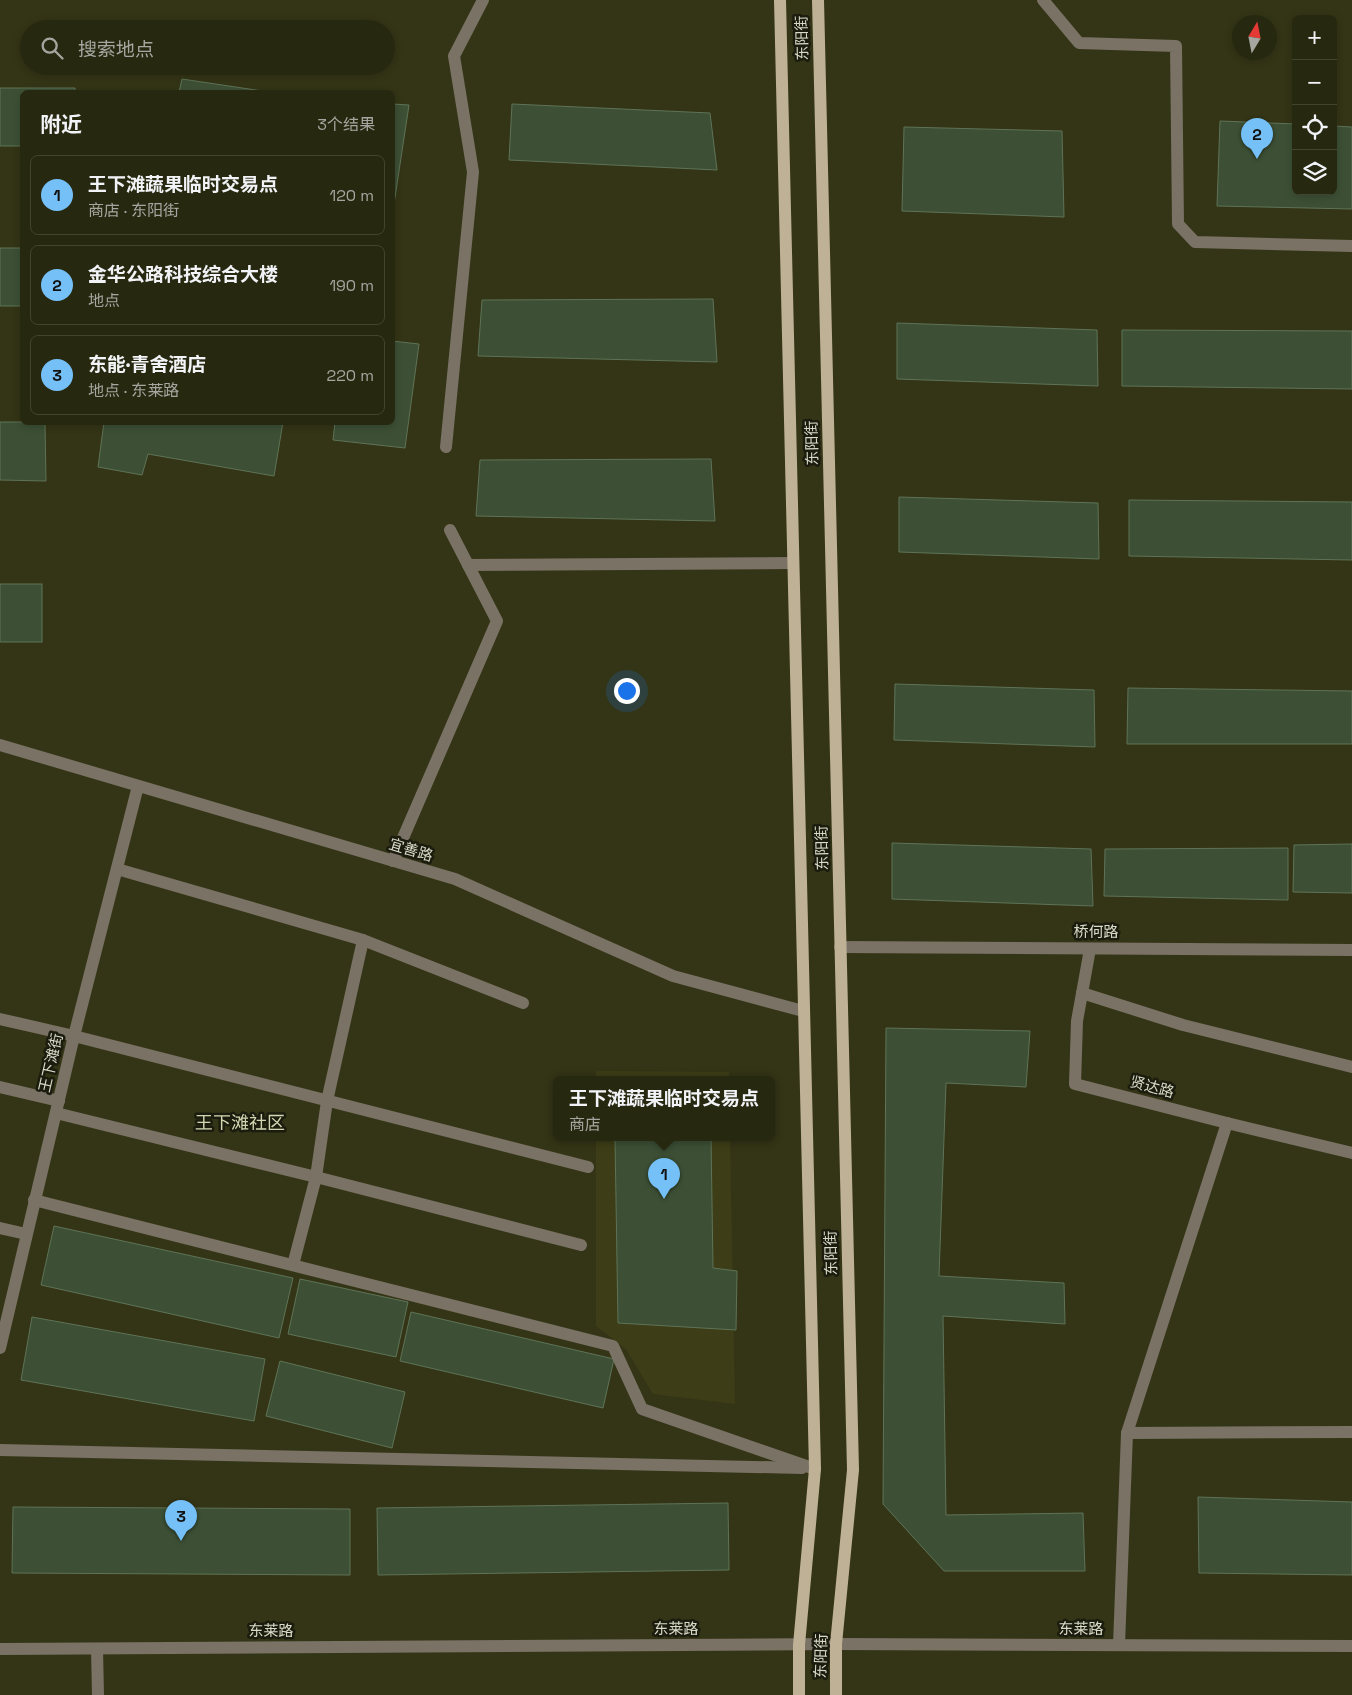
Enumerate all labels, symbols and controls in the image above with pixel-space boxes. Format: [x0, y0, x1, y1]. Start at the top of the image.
street label: 东阳街 [792, 15, 811, 61]
north arrow [1232, 15, 1277, 60]
map controls [1292, 15, 1337, 195]
button: + [1292, 15, 1337, 60]
search box [20, 20, 395, 75]
icon: search [38, 34, 66, 62]
text: 搜索地点 [78, 37, 154, 62]
button: − [1292, 60, 1337, 105]
button: locate [1292, 105, 1337, 150]
text: 附近 [40, 111, 82, 138]
text: 3个结果 [317, 114, 375, 135]
pin: 2 [1241, 118, 1273, 159]
button: layers [1292, 150, 1337, 195]
text: 王下滩蔬果临时交易点 [88, 172, 278, 197]
text: 1 [53, 185, 61, 206]
text: 120 m [330, 185, 374, 206]
text: 商店 · 东阳街 [88, 200, 179, 221]
text: 金华公路科技综合大楼 [88, 262, 278, 287]
text: 2 [52, 275, 62, 296]
text: 190 m [329, 275, 374, 296]
text: 地点 [88, 290, 120, 311]
text: 东能·青舍酒店 [88, 352, 206, 377]
text: 3 [52, 365, 62, 386]
text: 220 m [327, 365, 374, 386]
text: 地点 · 东莱路 [88, 380, 179, 401]
street label: 东阳街 [802, 420, 821, 466]
your location [614, 678, 640, 704]
street label: 东阳街 [812, 825, 831, 871]
street label: 宜善路 [387, 834, 435, 865]
street label: 桥何路 [1073, 922, 1119, 941]
street label: 王下滩街 [35, 1032, 67, 1094]
street label: 贤达路 [1128, 1072, 1176, 1102]
popup [553, 1076, 775, 1141]
text: 王下滩蔬果临时交易点 [569, 1086, 759, 1111]
district label: 王下滩社区 [195, 1111, 285, 1134]
text: 商店 [569, 1114, 601, 1135]
pin: 1 [648, 1158, 680, 1199]
street label: 东阳街 [821, 1230, 840, 1276]
pin: 3 [165, 1500, 197, 1541]
street label: 东莱路 [653, 1619, 699, 1638]
street label: 东莱路 [1058, 1619, 1104, 1638]
street label: 东莱路 [248, 1621, 294, 1640]
street label: 东阳街 [810, 1633, 831, 1679]

